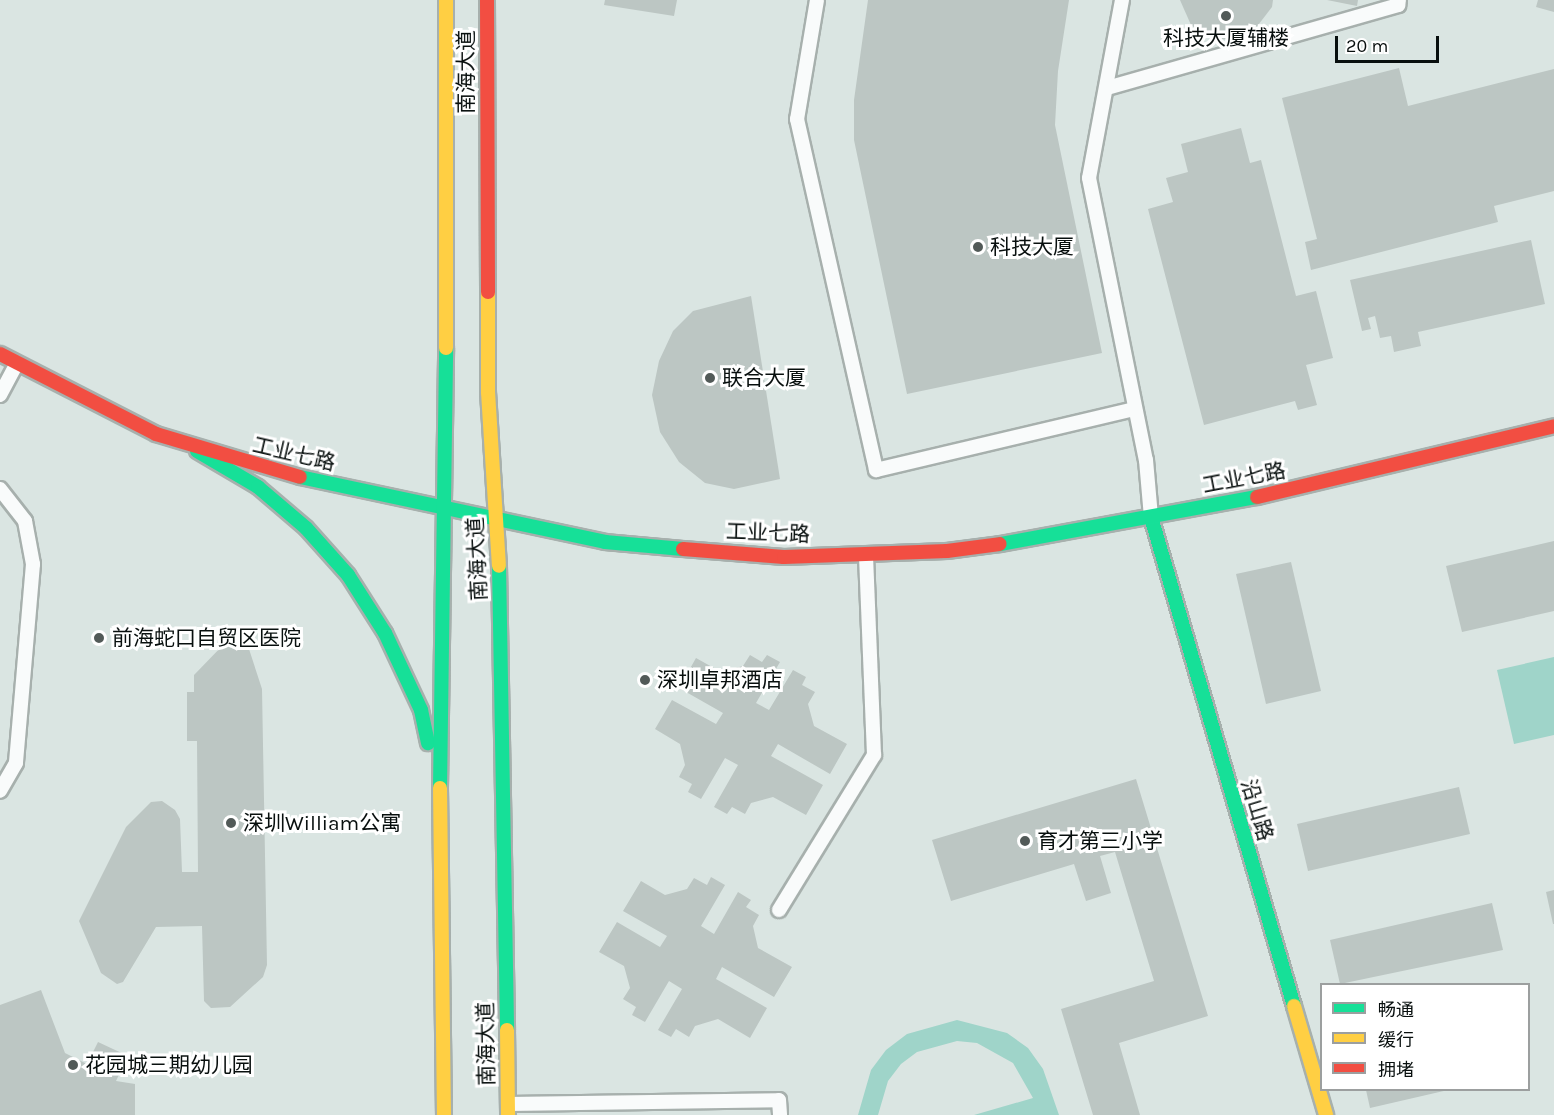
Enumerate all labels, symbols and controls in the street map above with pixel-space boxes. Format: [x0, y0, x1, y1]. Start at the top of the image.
marker: 科技大厦辅楼 [1219, 9, 1233, 23]
scale bar [1338, 24, 1442, 62]
place label: 科技大厦辅楼 [1163, 25, 1289, 51]
street label: 南海大道 [453, 30, 479, 114]
text: 20 m [1346, 35, 1388, 57]
place label: 科技大厦 [990, 234, 1074, 260]
marker: 科技大厦 [971, 240, 985, 254]
place label: 联合大厦 [722, 365, 806, 391]
marker: 联合大厦 [703, 371, 717, 385]
street label: 工业七路 [250, 432, 338, 476]
street label: 工业七路 [1200, 458, 1288, 498]
street label: 南海大道 [462, 516, 492, 602]
street label: 工业七路 [726, 519, 810, 547]
place label: 前海蛇口自贸区医院 [112, 625, 301, 651]
marker: 前海蛇口自贸区医院 [90, 629, 108, 647]
place label: 深圳卓邦酒店 [657, 667, 783, 693]
marker: 深圳卓邦酒店 [638, 673, 652, 687]
street label: 沿山路 [1236, 776, 1278, 844]
place label: 深圳William公寓 [243, 810, 401, 836]
marker: 深圳William公寓 [224, 816, 238, 830]
place label: 育才第三小学 [1037, 828, 1163, 854]
marker: 育才第三小学 [1018, 834, 1032, 848]
legend [1320, 983, 1530, 1091]
text: 畅通 [1378, 999, 1414, 1021]
street label: 南海大道 [473, 1002, 499, 1086]
text: 缓行 [1378, 1029, 1414, 1051]
place label: 花园城三期幼儿园 [85, 1052, 253, 1078]
marker: 花园城三期幼儿园 [66, 1058, 80, 1072]
text: 拥堵 [1378, 1059, 1414, 1081]

